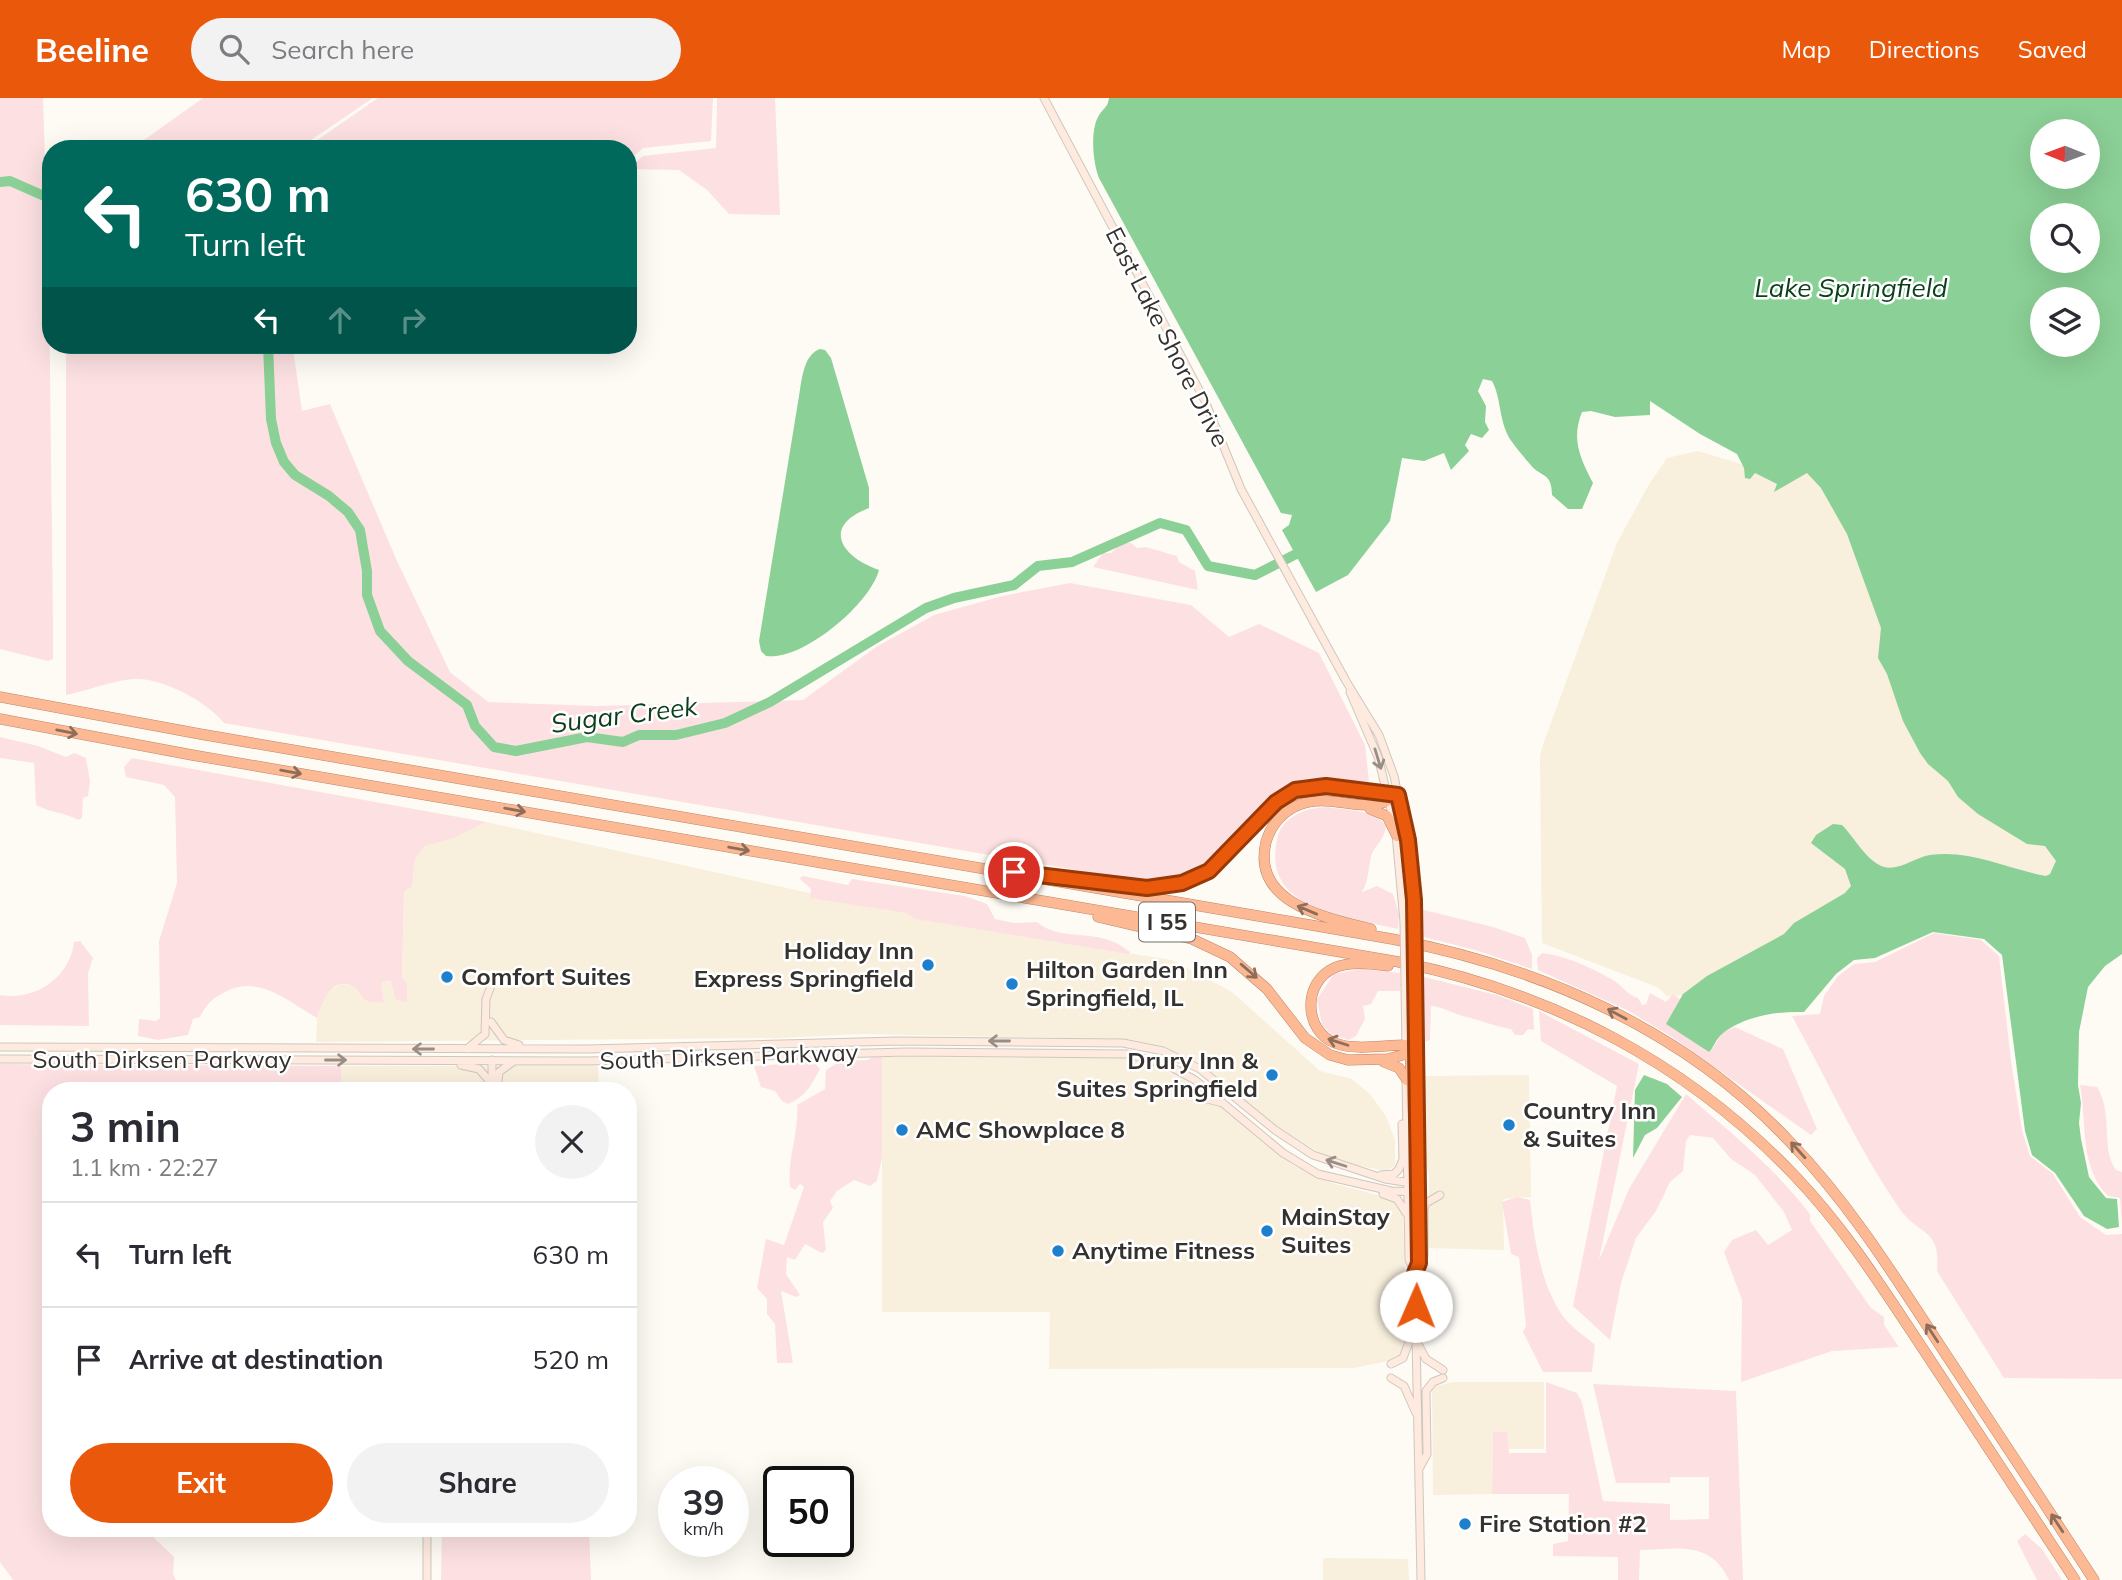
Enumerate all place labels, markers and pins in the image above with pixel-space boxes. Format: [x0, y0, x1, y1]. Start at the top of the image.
pin [984, 842, 1044, 902]
place label: Holiday Inn Express Springfield [694, 935, 914, 993]
place label: Hilton Garden Inn Springfield, IL [1026, 954, 1228, 1012]
marker: Holiday Inn Express Springfield [920, 957, 936, 973]
place label: Comfort Suites [461, 961, 631, 991]
marker: Comfort Suites [439, 969, 455, 985]
marker: Hilton Garden Inn Springfield, IL [1004, 976, 1020, 992]
place label: Drury Inn & Suites Springfield [1056, 1045, 1258, 1103]
marker: Drury Inn & Suites Springfield [1264, 1067, 1280, 1083]
place label: Country Inn & Suites [1523, 1095, 1656, 1153]
place label: AMC Showplace 8 [916, 1114, 1125, 1144]
marker: Country Inn & Suites [1501, 1117, 1517, 1133]
marker: AMC Showplace 8 [894, 1122, 910, 1138]
place label: MainStay Suites [1281, 1201, 1391, 1259]
marker: MainStay Suites [1259, 1223, 1275, 1239]
place label: Anytime Fitness [1072, 1235, 1255, 1265]
marker: Anytime Fitness [1050, 1243, 1066, 1259]
place label: Fire Station #2 [1479, 1508, 1647, 1538]
marker: Fire Station #2 [1457, 1516, 1473, 1532]

